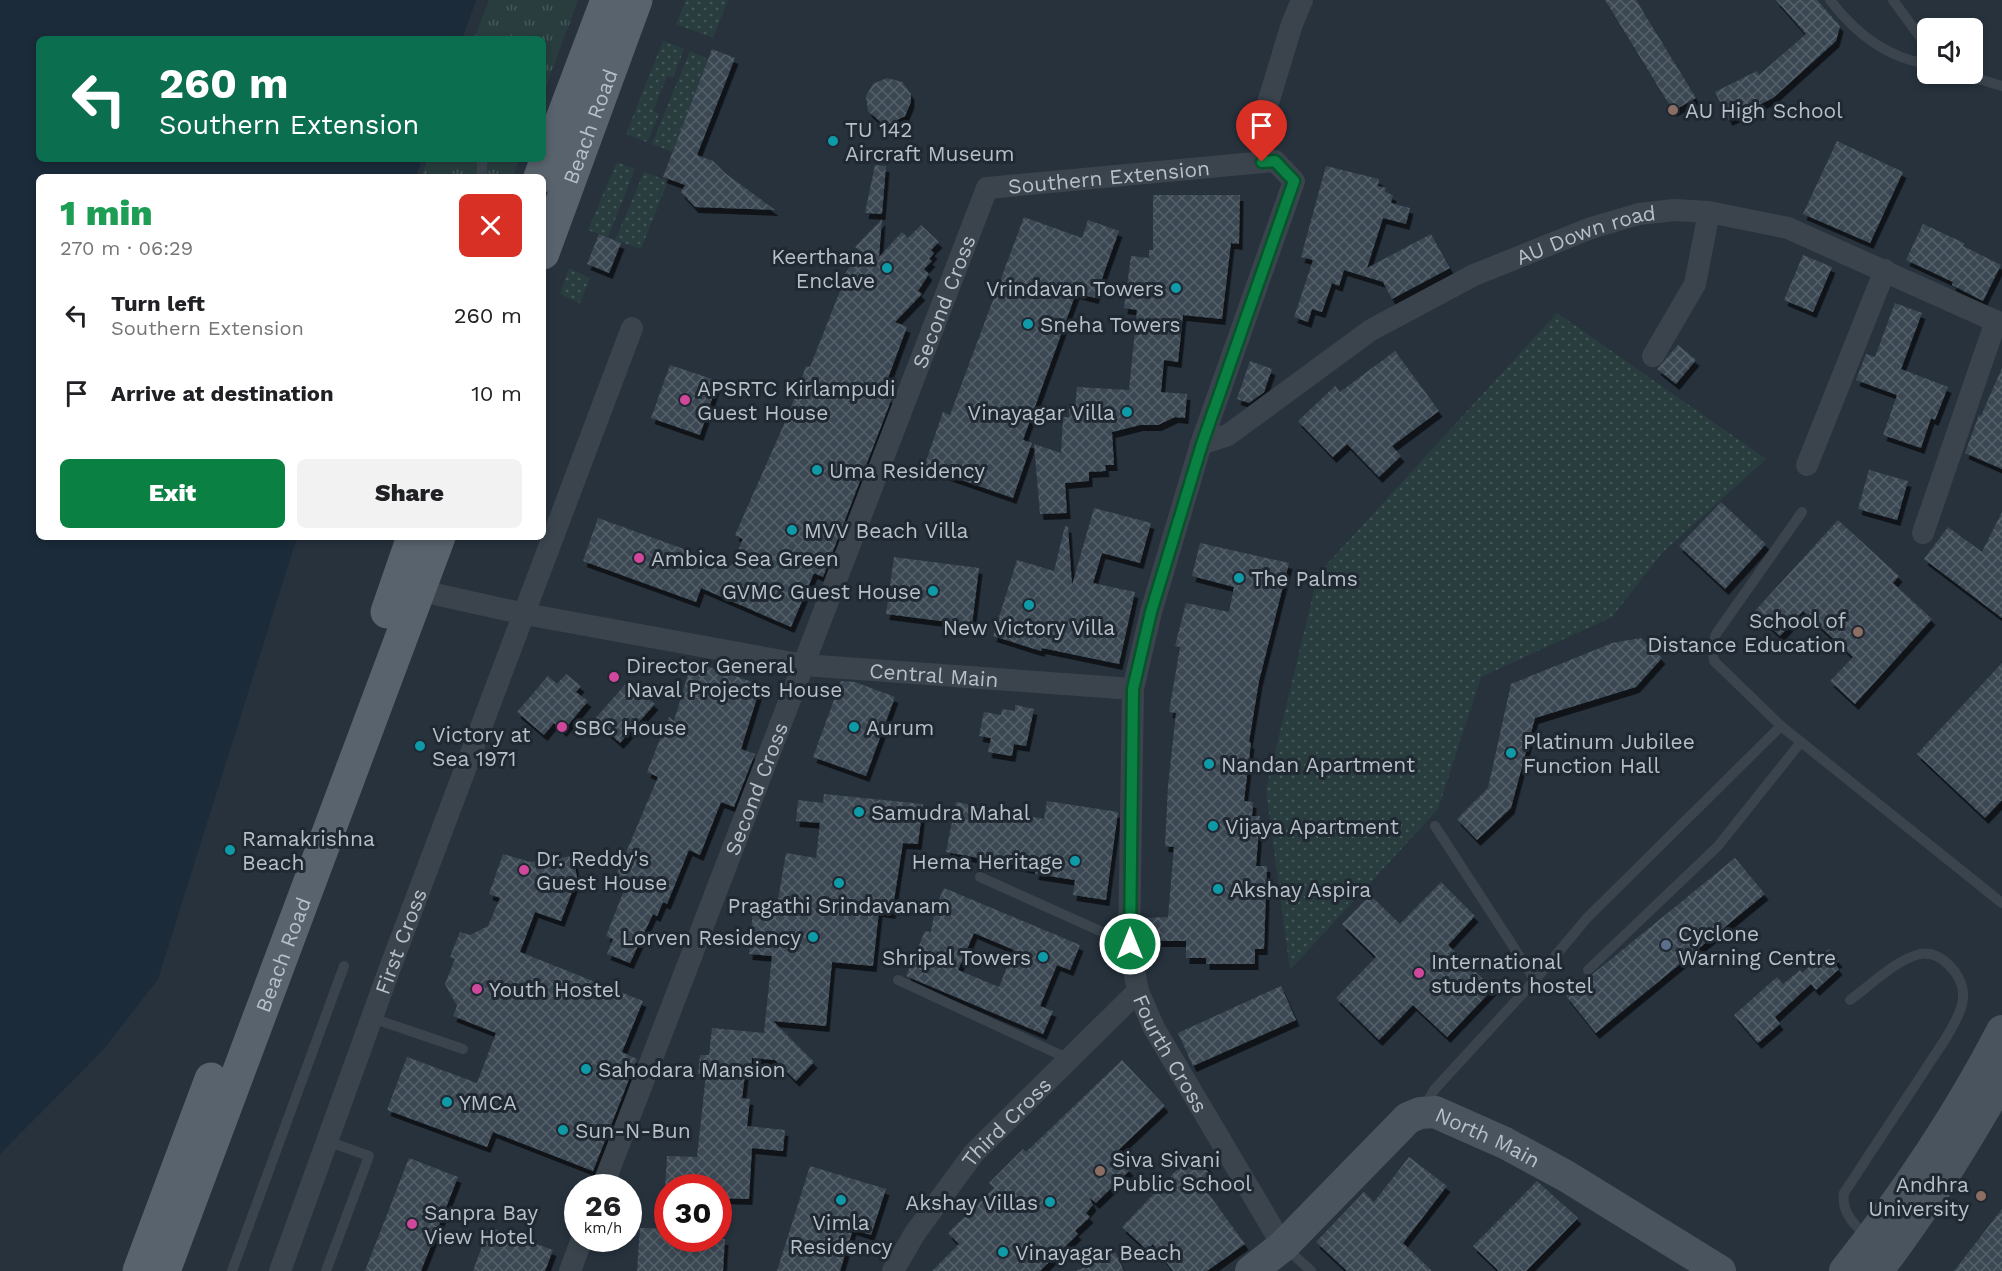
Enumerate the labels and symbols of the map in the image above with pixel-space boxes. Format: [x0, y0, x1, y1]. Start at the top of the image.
street label: Beach Road [557, 65, 622, 187]
place label: AU High School [1685, 98, 1843, 123]
pin [1236, 100, 1287, 162]
marker: AU High School [1666, 103, 1680, 117]
place label: TU 142 Aircraft Museum [845, 117, 1015, 166]
marker: TU 142 Aircraft Museum [826, 134, 840, 148]
street label: Southern Extension [1007, 155, 1211, 198]
street label: AU Down road [1512, 200, 1657, 269]
street label: Second Cross [906, 231, 980, 372]
place label: Keerthana Enclave [771, 244, 875, 293]
marker: Keerthana Enclave [880, 261, 894, 275]
place label: Vrindavan Towers [986, 276, 1164, 301]
marker: Vrindavan Towers [1169, 281, 1183, 295]
place label: Sneha Towers [1040, 312, 1181, 337]
marker: Sneha Towers [1021, 317, 1035, 331]
place label: APSRTC Kirlampudi Guest House [697, 376, 896, 425]
marker: APSRTC Kirlampudi Guest House [678, 393, 692, 407]
place label: Vinayagar Villa [968, 400, 1115, 425]
marker: Vinayagar Villa [1120, 405, 1134, 419]
place label: Uma Residency [829, 458, 985, 483]
marker: Uma Residency [810, 463, 824, 477]
place label: MVV Beach Villa [804, 518, 969, 543]
marker: MVV Beach Villa [785, 523, 799, 537]
place label: Ambica Sea Green [651, 546, 839, 571]
marker: Ambica Sea Green [632, 551, 646, 565]
place label: The Palms [1251, 566, 1358, 591]
marker: The Palms [1232, 571, 1246, 585]
place label: GVMC Guest House [722, 579, 921, 604]
marker: GVMC Guest House [926, 584, 940, 598]
marker: New Victory Villa [1022, 598, 1036, 612]
place label: School of Distance Education [1647, 608, 1846, 657]
place label: New Victory Villa [943, 615, 1115, 640]
marker: School of Distance Education [1851, 625, 1865, 639]
place label: Director General Naval Projects House [626, 653, 842, 702]
street label: Central Main [868, 657, 999, 692]
marker: Director General Naval Projects House [607, 670, 621, 684]
place label: SBC House [574, 715, 687, 740]
place label: Aurum [866, 715, 934, 740]
street label: Second Cross [719, 718, 793, 859]
marker: SBC House [555, 720, 569, 734]
marker: Aurum [847, 720, 861, 734]
place label: Victory at Sea 1971 [432, 722, 531, 771]
place label: Platinum Jubilee Function Hall [1523, 729, 1695, 778]
marker: Victory at Sea 1971 [413, 739, 427, 753]
marker: Platinum Jubilee Function Hall [1504, 746, 1518, 760]
place label: Nandan Apartment [1221, 752, 1415, 777]
marker: Nandan Apartment [1202, 757, 1216, 771]
place label: Samudra Mahal [871, 800, 1031, 825]
marker: Samudra Mahal [852, 805, 866, 819]
place label: Vijaya Apartment [1225, 814, 1399, 839]
marker: Vijaya Apartment [1206, 819, 1220, 833]
place label: Ramakrishna Beach [242, 826, 375, 875]
marker: Ramakrishna Beach [223, 843, 237, 857]
place label: Dr. Reddy's Guest House [536, 846, 667, 895]
place label: Hema Heritage [912, 849, 1063, 874]
marker: Hema Heritage [1068, 854, 1082, 868]
marker: Dr. Reddy's Guest House [517, 863, 531, 877]
marker: Pragathi Srindavanam [832, 876, 846, 890]
place label: Akshay Aspira [1230, 877, 1371, 902]
marker: Akshay Aspira [1211, 882, 1225, 896]
street label: First Cross [369, 885, 431, 997]
street label: Beach Road [250, 893, 316, 1016]
place label: Pragathi Srindavanam [728, 893, 950, 918]
position arrow [1098, 912, 1162, 976]
place label: Cyclone Warning Centre [1678, 921, 1836, 970]
place label: Lorven Residency [622, 925, 801, 950]
marker: Lorven Residency [806, 930, 820, 944]
marker: Cyclone Warning Centre [1659, 938, 1673, 952]
place label: Shripal Towers [882, 945, 1031, 970]
place label: International students hostel [1431, 949, 1594, 998]
marker: Shripal Towers [1036, 950, 1050, 964]
marker: International students hostel [1412, 966, 1426, 980]
place label: Youth Hostel [489, 977, 621, 1002]
marker: Youth Hostel [470, 982, 484, 996]
street label: Fourth Cross [1128, 990, 1214, 1117]
place label: Sahodara Mansion [598, 1057, 786, 1082]
marker: Sahodara Mansion [579, 1062, 593, 1076]
street label: Third Cross [956, 1072, 1056, 1171]
place label: YMCA [459, 1090, 517, 1115]
marker: YMCA [440, 1095, 454, 1109]
street label: North Main [1432, 1101, 1545, 1172]
place label: Sun-N-Bun [575, 1118, 691, 1143]
marker: Sun-N-Bun [556, 1123, 570, 1137]
place label: Siva Sivani Public School [1112, 1147, 1252, 1196]
marker: Siva Sivani Public School [1093, 1164, 1107, 1178]
place label: Andhra University [1868, 1172, 1969, 1221]
speed limit sign: 30 [654, 1174, 732, 1252]
marker: Andhra University [1974, 1189, 1988, 1203]
place label: Akshay Villas [905, 1190, 1038, 1215]
marker: Vimla Residency [834, 1193, 848, 1207]
marker: Akshay Villas [1043, 1195, 1057, 1209]
place label: Sanpra Bay View Hotel [424, 1200, 538, 1249]
place label: Vimla Residency [790, 1210, 893, 1259]
marker: Sanpra Bay View Hotel [405, 1217, 419, 1231]
place label: Vinayagar Beach [1015, 1240, 1182, 1265]
marker: Vinayagar Beach [996, 1245, 1010, 1259]

